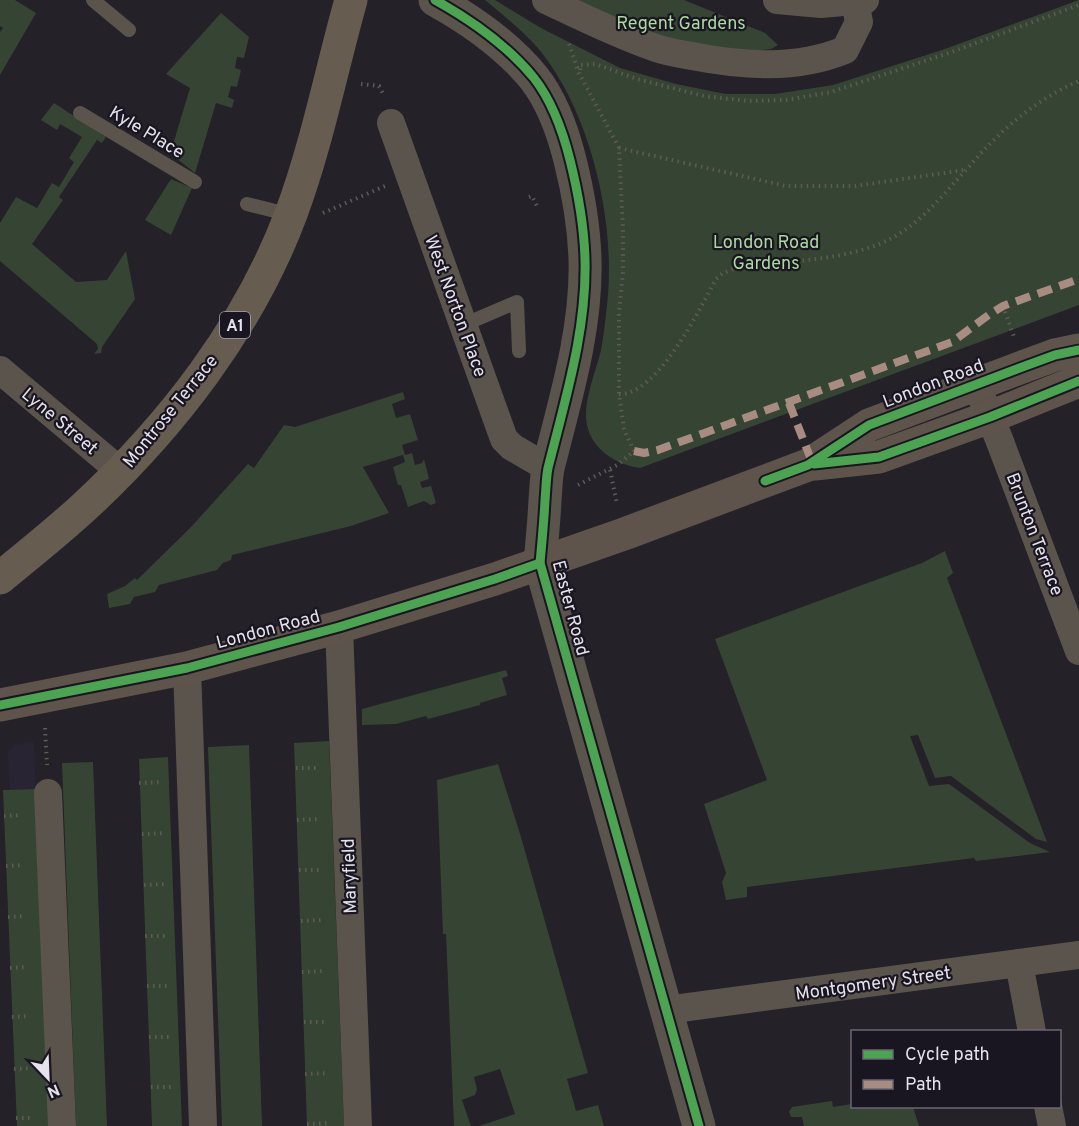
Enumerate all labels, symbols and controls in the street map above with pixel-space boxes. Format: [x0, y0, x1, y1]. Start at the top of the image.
park label: Regent Gardens [616, 13, 746, 36]
street label: Kyle Place [104, 102, 188, 165]
park label: London Road Gardens [713, 232, 819, 276]
street label: West Norton Place [418, 233, 491, 381]
road number: A1 [220, 312, 250, 338]
street label: Montrose Terrace [118, 351, 224, 473]
street label: London Road [880, 355, 987, 414]
street label: Lyne Street [16, 383, 102, 461]
street label: Brunton Terrace [1000, 470, 1068, 599]
street label: Easter Road [546, 558, 593, 659]
street label: London Road [214, 606, 323, 655]
street label: Maryfield [338, 838, 363, 914]
street label: Montgomery Street [794, 962, 952, 1007]
legend [851, 1030, 1061, 1108]
text: Cycle path [905, 1044, 990, 1067]
north arrow [18, 1048, 78, 1108]
text: Path [905, 1074, 942, 1097]
text: N [44, 1079, 62, 1101]

